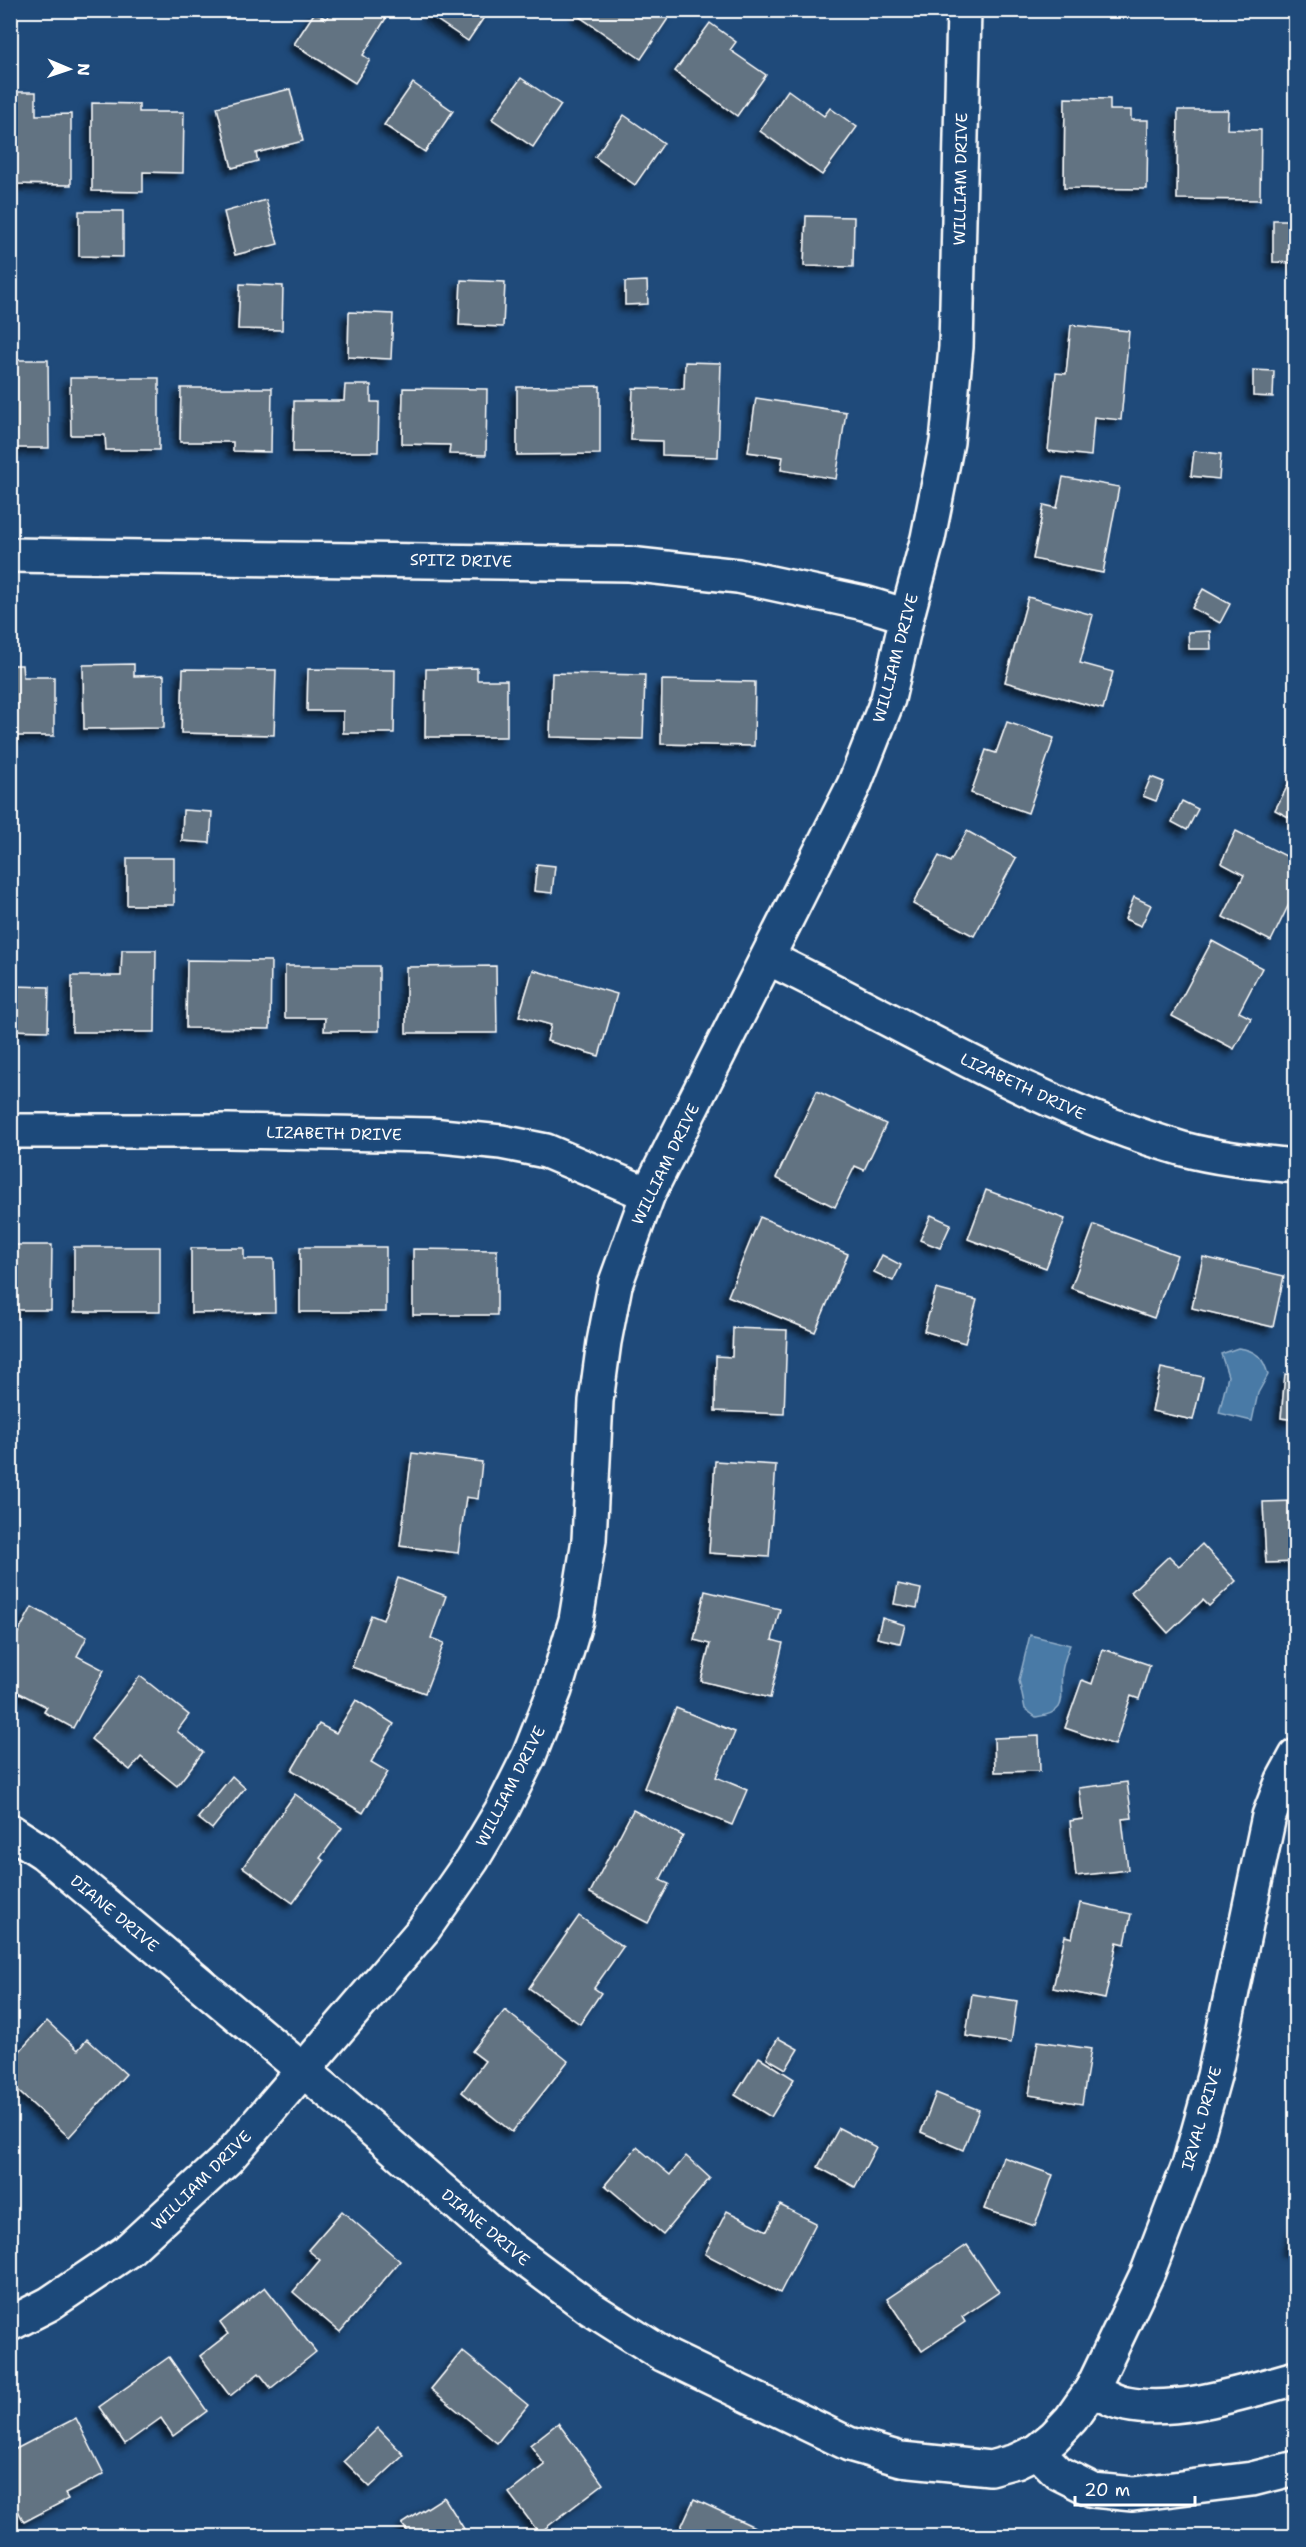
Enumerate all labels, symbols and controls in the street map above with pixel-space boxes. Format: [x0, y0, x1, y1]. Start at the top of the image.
north arrow [39, 39, 99, 99]
text: N [73, 63, 94, 76]
street label: WILLIAM DRIVE [949, 112, 972, 246]
street label: SPITZ DRIVE [410, 549, 512, 572]
street label: WILLIAM DRIVE [868, 591, 923, 725]
street label: LIZABETH DRIVE [957, 1048, 1089, 1125]
street label: WILLIAM DRIVE [627, 1100, 704, 1229]
street label: LIZABETH DRIVE [266, 1122, 402, 1145]
street label: WILLIAM DRIVE [471, 1722, 550, 1850]
street label: DIANE DRIVE [66, 1870, 163, 1957]
street label: IRVAL DRIVE [1177, 2064, 1226, 2173]
street label: WILLIAM DRIVE [147, 2126, 256, 2235]
street label: DIANE DRIVE [437, 2184, 534, 2271]
scale bar [1075, 2469, 1195, 2507]
text: 20 m [1084, 2478, 1130, 2502]

